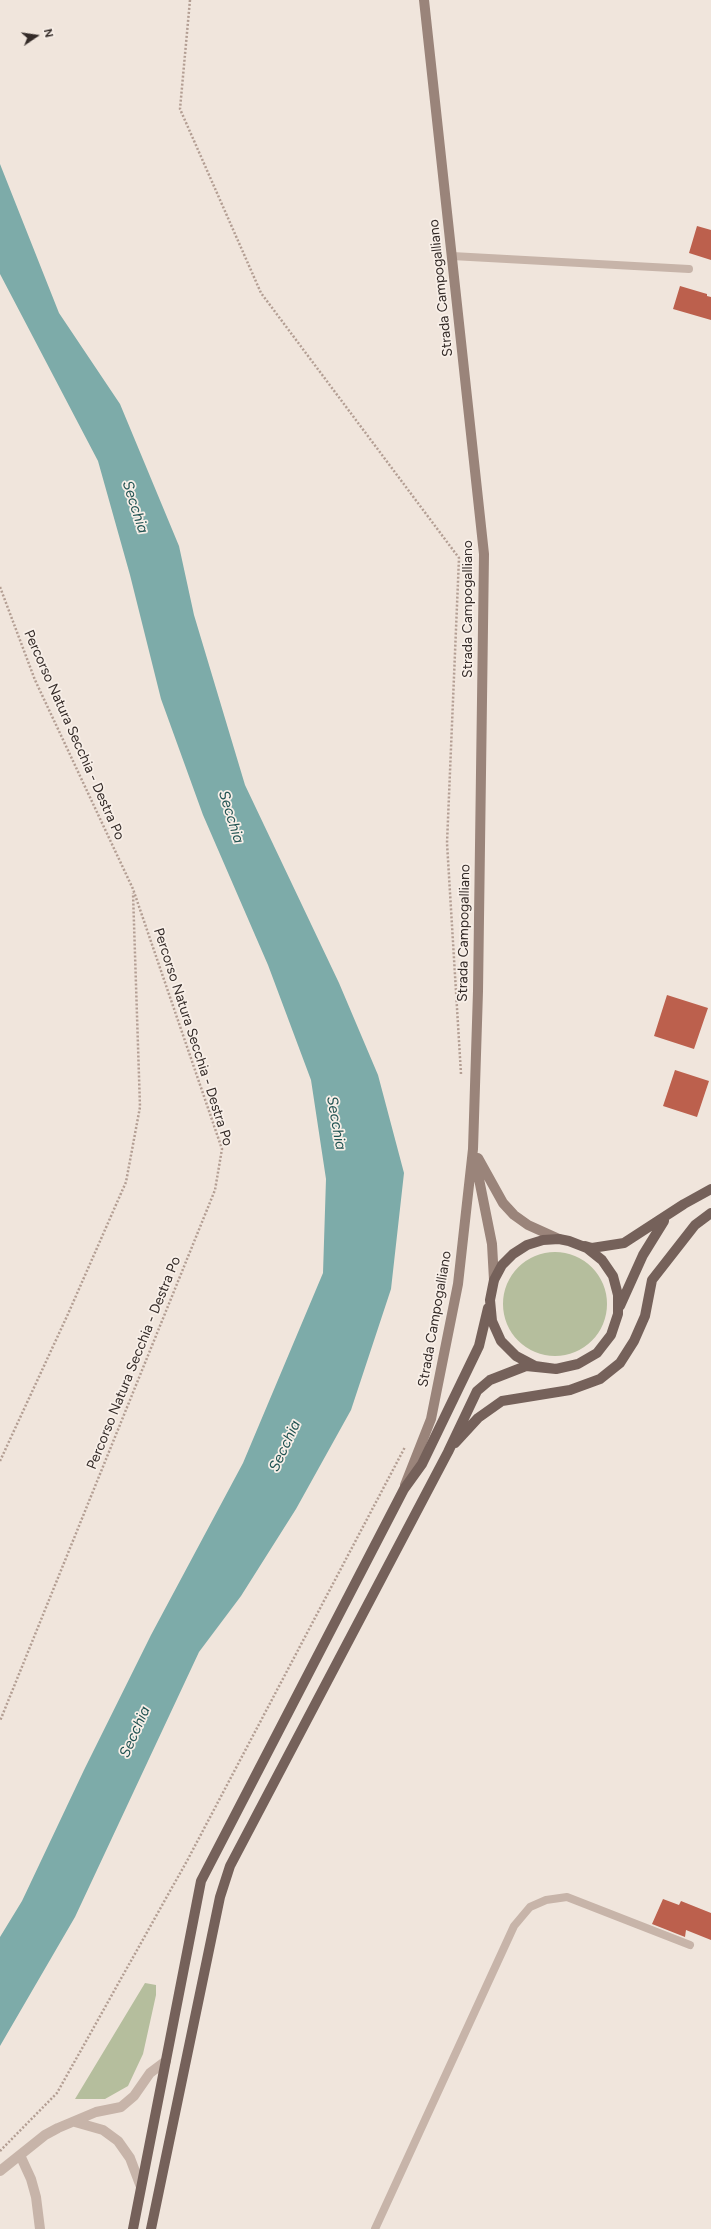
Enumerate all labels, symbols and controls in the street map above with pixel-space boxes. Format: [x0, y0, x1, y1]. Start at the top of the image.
north arrow [16, 16, 56, 56]
text: N [41, 28, 55, 39]
street label: Strada Campogalliano [425, 219, 457, 357]
water label: Secchia [118, 478, 152, 536]
street label: Strada Campogalliano [460, 540, 476, 678]
street label: Percorso Natura Secchia - Destra Po [20, 627, 128, 843]
water label: Secchia [214, 788, 248, 846]
street label: Strada Campogalliano [454, 864, 474, 1002]
street label: Percorso Natura Secchia - Destra Po [150, 926, 236, 1148]
water label: Secchia [322, 1095, 350, 1151]
street label: Strada Campogalliano [415, 1250, 455, 1388]
street label: Percorso Natura Secchia - Destra Po [83, 1254, 185, 1472]
water label: Secchia [265, 1418, 305, 1474]
water label: Secchia [116, 1704, 154, 1760]

